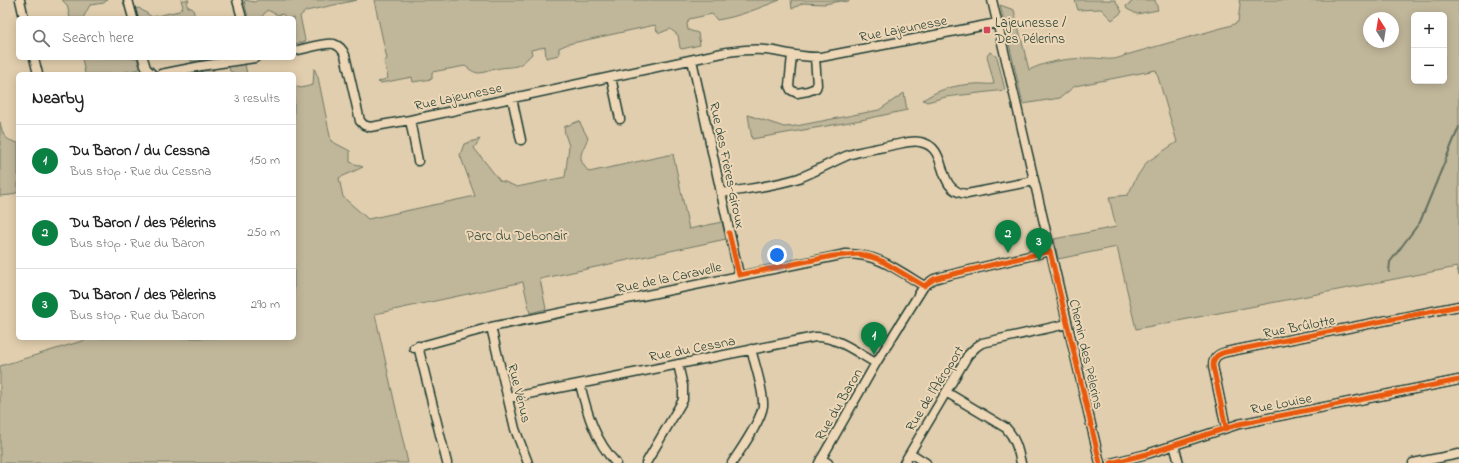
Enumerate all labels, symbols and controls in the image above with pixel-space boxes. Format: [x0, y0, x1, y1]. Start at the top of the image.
street label: Rue Lajeunesse [858, 11, 950, 48]
north arrow [1363, 12, 1399, 48]
map controls [1411, 12, 1447, 84]
button: + [1411, 12, 1447, 48]
place label: Lajeunesse / Des Pélerins [994, 13, 1067, 50]
search box [16, 16, 296, 60]
marker: Lajeunesse / Des Pélerins [982, 25, 992, 35]
icon: search [30, 27, 52, 49]
text: Search here [62, 27, 134, 49]
button: − [1411, 48, 1447, 84]
street label: Rue Lajeunesse [413, 78, 505, 117]
text: Nearby [32, 86, 84, 111]
text: 3 results [234, 89, 280, 108]
street label: Rue des Frères-Giroux [703, 100, 750, 231]
text: Du Baron / du Cessna [70, 140, 210, 162]
text: 1 [43, 151, 47, 170]
text: 150 m [249, 151, 280, 170]
text: Bus stop · Rue du Cessna [70, 162, 211, 181]
text: Du Baron / des Pélerins [70, 212, 216, 234]
pin: 2 [995, 220, 1021, 253]
text: 2 [42, 223, 48, 242]
text: 250 m [247, 223, 280, 242]
park label: Parc du Debonair [467, 226, 568, 247]
pin: 3 [1026, 228, 1052, 261]
text: Bus stop · Rue du Baron [70, 234, 205, 253]
your location [767, 245, 787, 265]
street label: Rue de la Caravelle [615, 257, 724, 300]
text: Du Baron / des Pèlerins [70, 284, 216, 306]
text: 3 [42, 295, 48, 314]
text: 290 m [251, 295, 280, 314]
street label: Chemin des Pèlerins [1063, 297, 1108, 411]
text: Bus stop · Rue du Baron [70, 306, 205, 325]
street label: Rue Brûlotte [1262, 310, 1338, 345]
pin: 1 [861, 322, 887, 355]
street label: Rue du Cessna [647, 331, 737, 368]
street label: Rue de l'Aéroport [901, 342, 970, 436]
street label: Rue Vénus [501, 362, 536, 425]
street label: Rue du Baron [810, 365, 869, 445]
street label: Rue Louise [1249, 388, 1314, 421]

